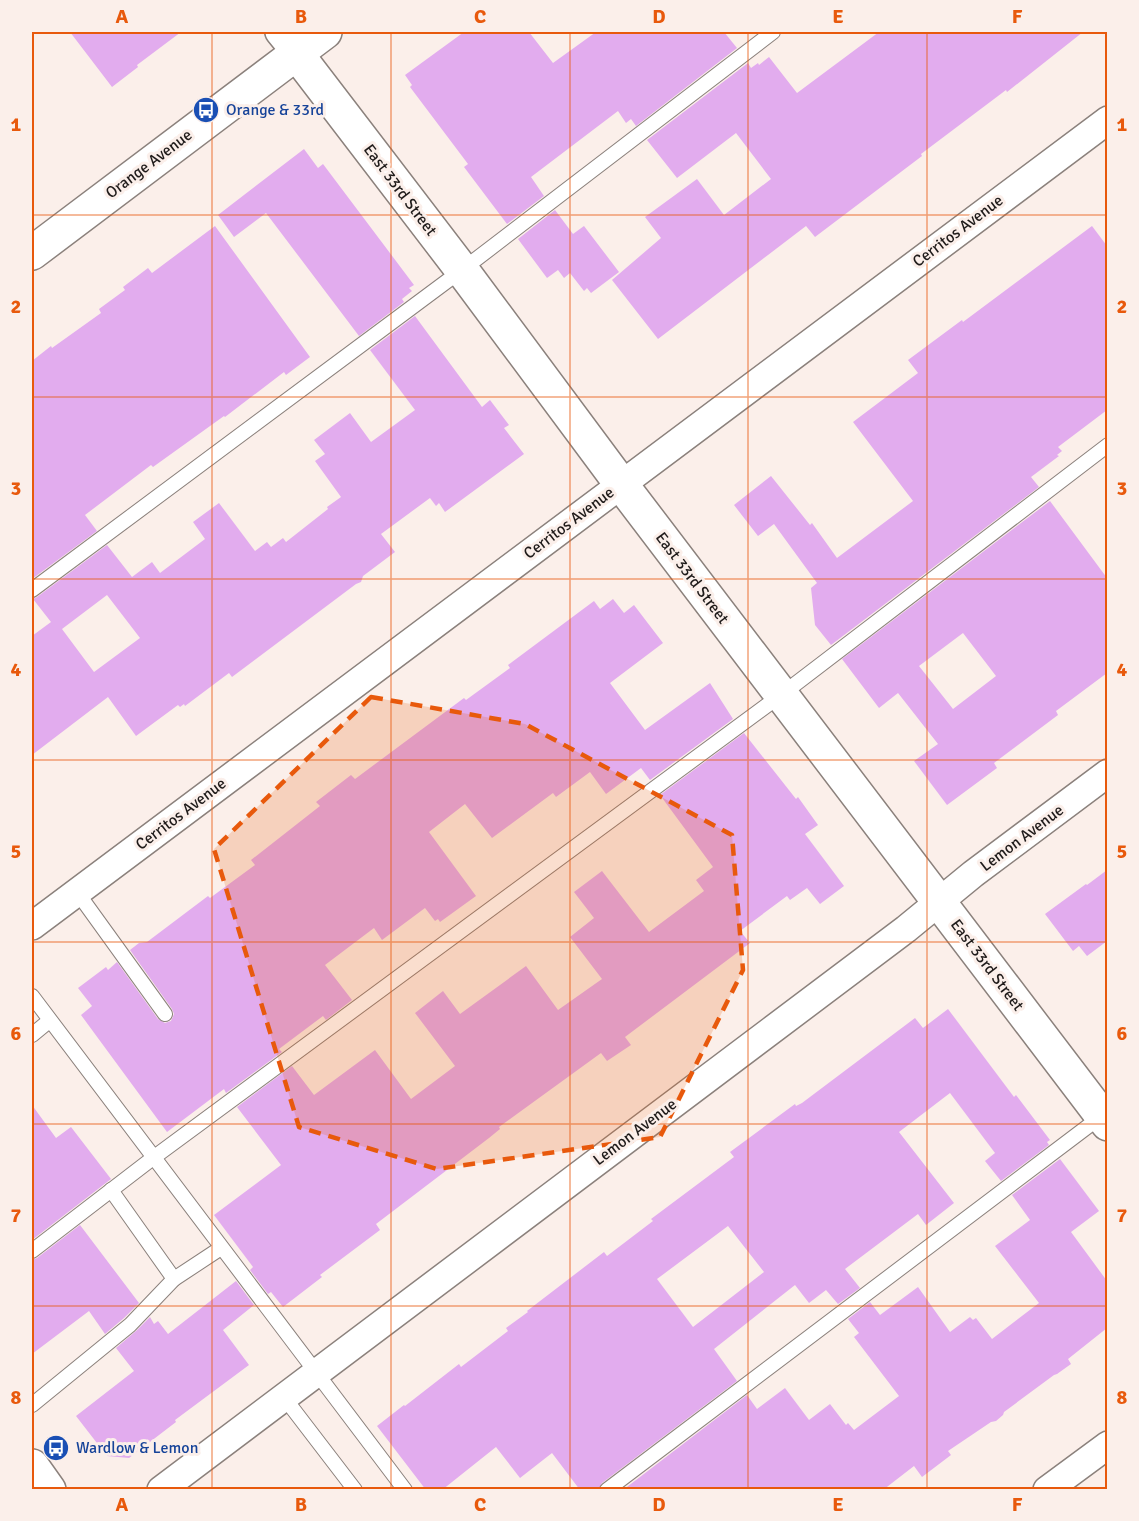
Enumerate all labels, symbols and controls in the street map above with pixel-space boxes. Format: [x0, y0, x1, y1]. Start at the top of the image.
text: A [116, 4, 129, 29]
text: B [295, 4, 307, 29]
text: C [474, 4, 486, 29]
text: D [652, 4, 666, 29]
text: E [832, 4, 844, 29]
text: F [1012, 4, 1023, 29]
bus stop icon: Orange & 33rd [191, 95, 221, 125]
place label: Orange & 33rd [226, 100, 324, 120]
text: 1 [11, 112, 22, 137]
text: 1 [1117, 112, 1128, 137]
street label: Orange Avenue [102, 125, 196, 203]
street label: East 33rd Street [359, 140, 441, 240]
street label: Cerritos Avenue [909, 190, 1007, 272]
text: 2 [11, 294, 21, 319]
text: 2 [1117, 294, 1127, 319]
text: 3 [11, 476, 21, 501]
text: 3 [1117, 476, 1127, 501]
street label: Cerritos Avenue [520, 482, 618, 564]
street label: East 33rd Street [651, 528, 733, 628]
text: 4 [11, 657, 22, 682]
text: 4 [1117, 657, 1128, 682]
street label: Cerritos Avenue [132, 773, 230, 855]
street label: Lemon Avenue [976, 800, 1068, 876]
text: 5 [11, 839, 21, 864]
text: 5 [1117, 839, 1127, 864]
street label: East 33rd Street [946, 915, 1028, 1015]
text: 6 [11, 1021, 22, 1046]
text: 6 [1117, 1021, 1128, 1046]
street label: Lemon Avenue [589, 1094, 681, 1170]
text: 7 [11, 1203, 22, 1228]
text: 7 [1117, 1203, 1128, 1228]
text: 8 [11, 1385, 22, 1410]
text: 8 [1117, 1385, 1128, 1410]
bus stop icon: Wardlow & Lemon [41, 1433, 71, 1463]
place label: Wardlow & Lemon [76, 1438, 198, 1458]
text: A [116, 1492, 129, 1517]
text: B [295, 1492, 307, 1517]
text: C [474, 1492, 486, 1517]
text: D [652, 1492, 666, 1517]
text: E [832, 1492, 844, 1517]
text: F [1012, 1492, 1023, 1517]

